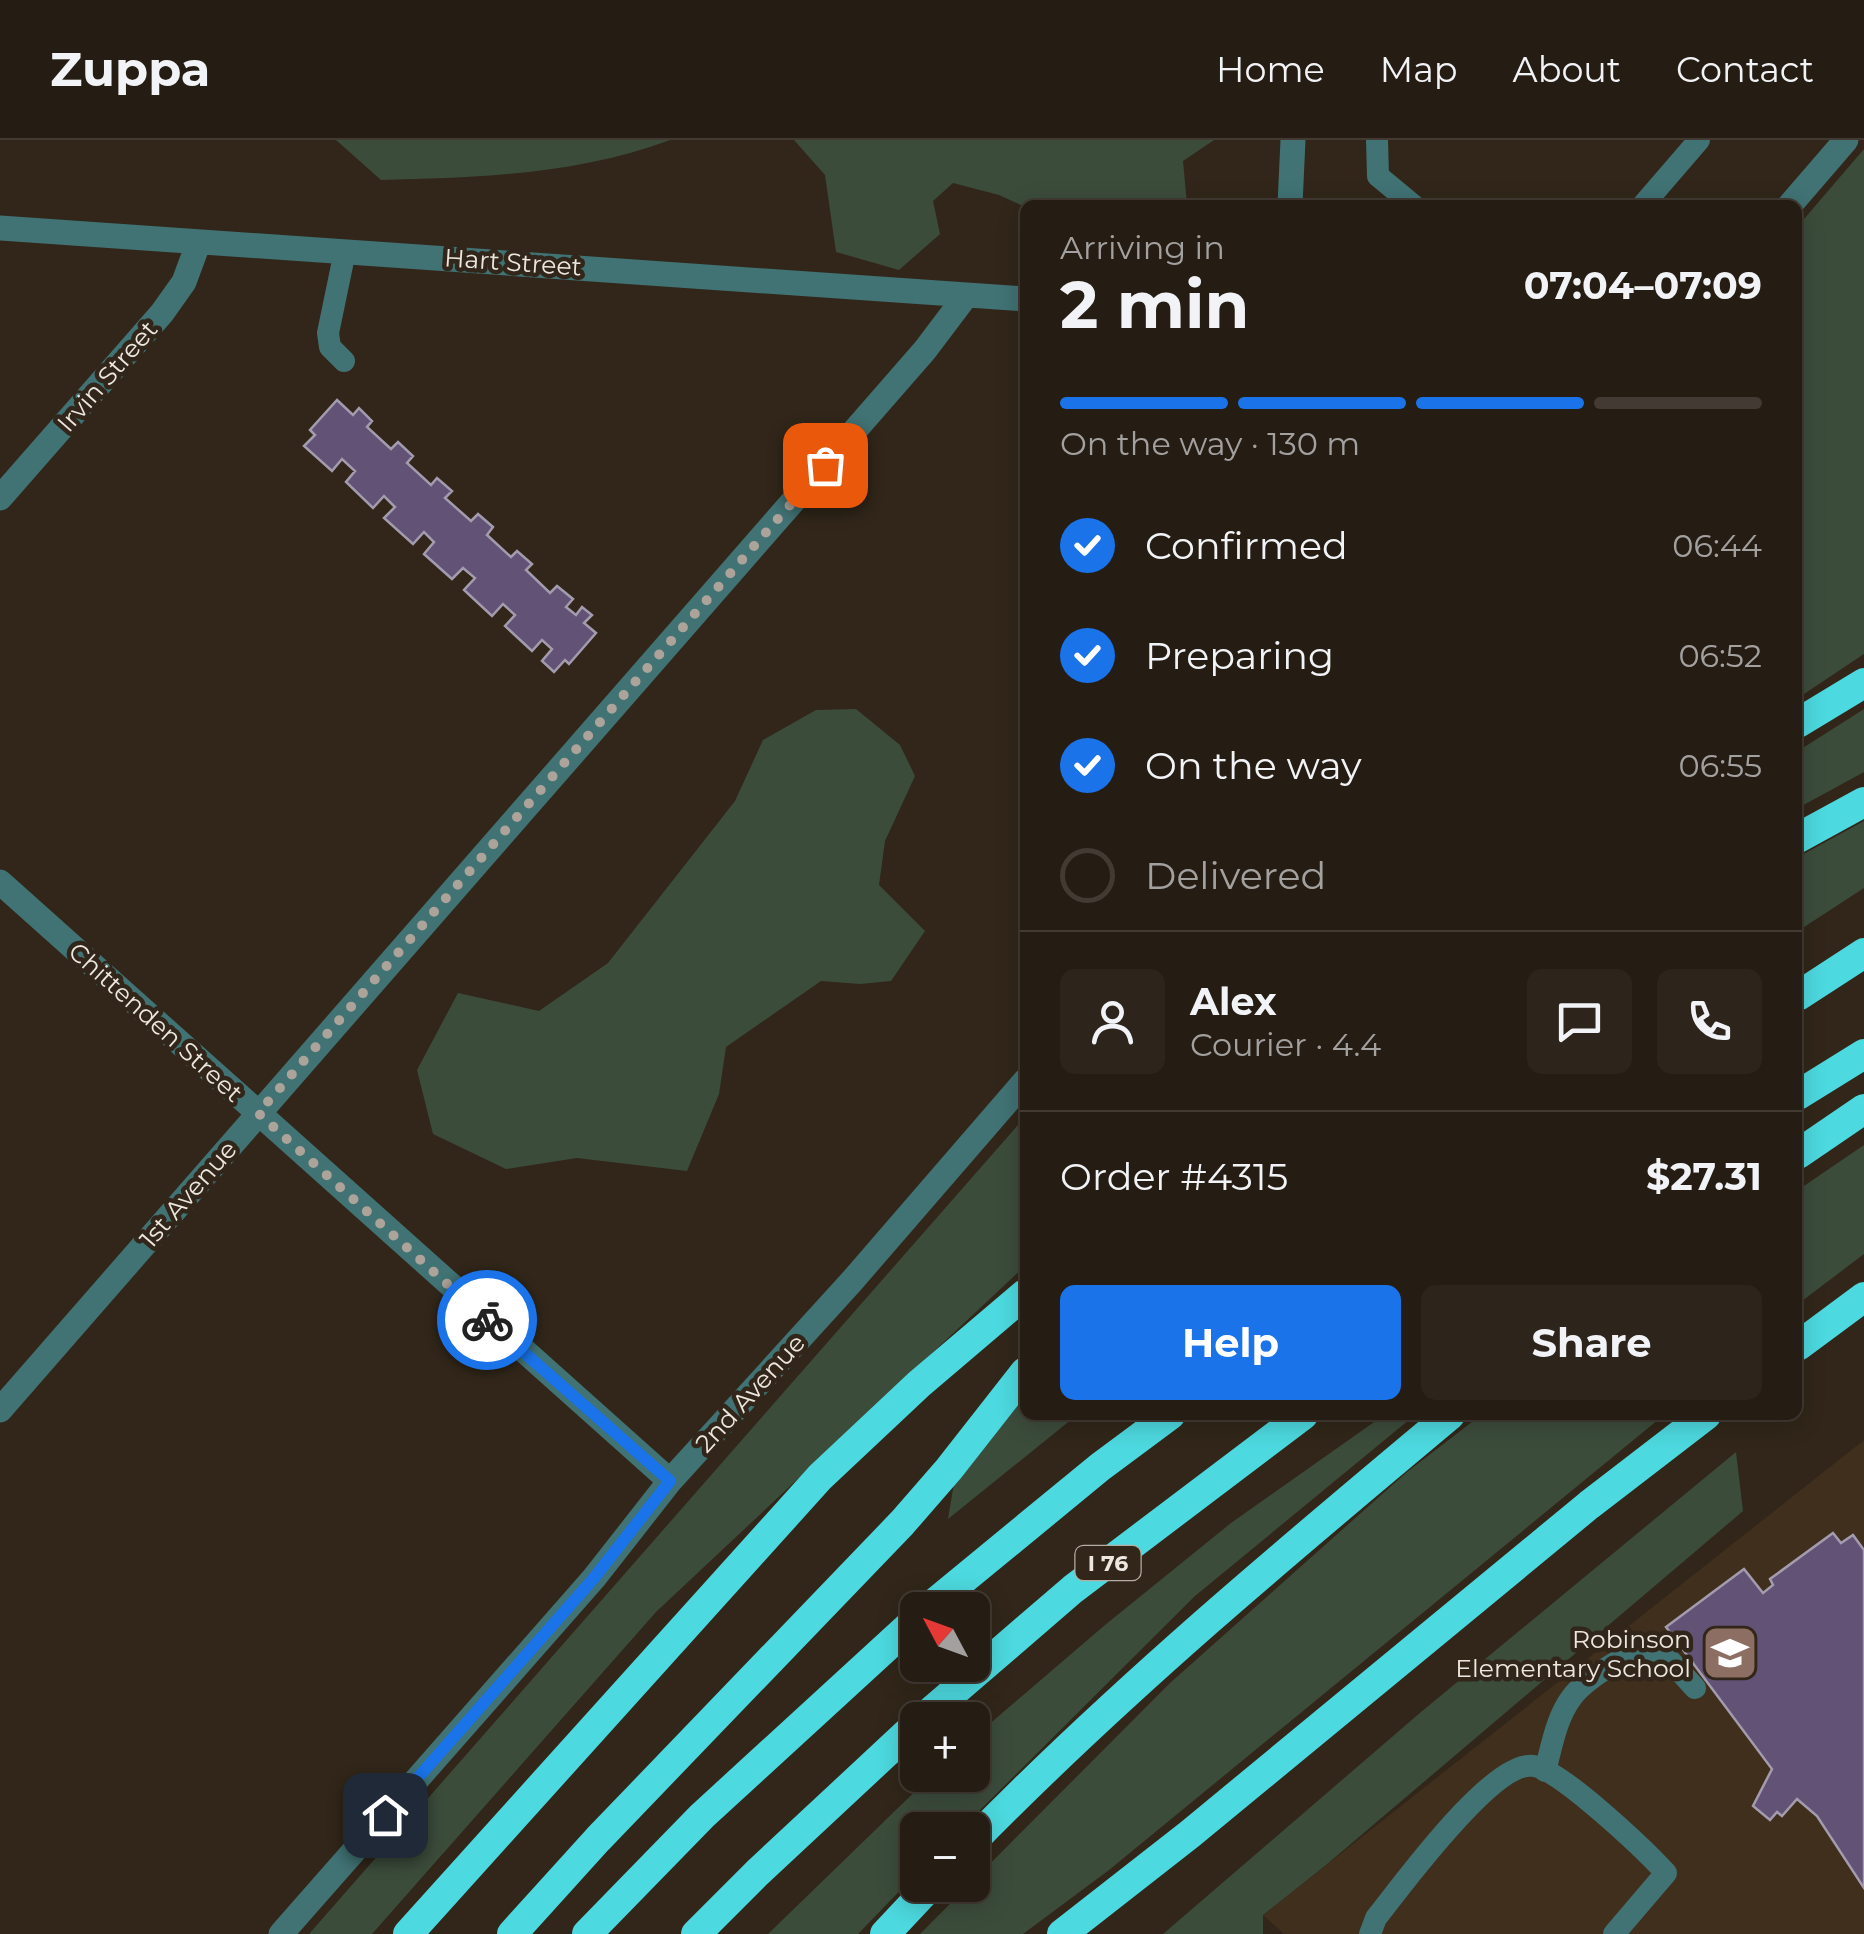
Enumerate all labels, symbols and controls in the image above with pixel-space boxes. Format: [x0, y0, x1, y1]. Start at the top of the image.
text: Zuppa [50, 40, 210, 98]
text: Home [1216, 48, 1325, 91]
text: Map [1380, 48, 1458, 91]
text: About [1513, 48, 1621, 91]
text: Contact [1676, 48, 1814, 91]
text: Arriving in [1060, 228, 1225, 267]
street label: Hart Street [443, 242, 583, 282]
text: 07:04–07:09 [1524, 262, 1762, 309]
text: 2 min [1060, 265, 1249, 344]
street label: Irvin Street [51, 314, 163, 438]
pin [783, 423, 868, 508]
text: On the way · 130 m [1060, 424, 1360, 463]
icon: bag [798, 438, 853, 493]
icon: check [1060, 518, 1115, 573]
text: Confirmed [1145, 522, 1348, 569]
text: 06:44 [1672, 526, 1762, 565]
icon: check [1060, 628, 1115, 683]
text: Preparing [1145, 632, 1334, 679]
text: 06:52 [1678, 636, 1762, 675]
icon: check [1060, 738, 1115, 793]
text: On the way [1145, 742, 1362, 789]
text: 06:55 [1678, 746, 1762, 785]
text: Delivered [1145, 852, 1326, 899]
street label: Chittenden Street [63, 936, 249, 1108]
button: person [1060, 969, 1165, 1074]
button: chat [1527, 969, 1632, 1074]
button: phone [1657, 969, 1762, 1074]
text: Alex [1190, 978, 1277, 1025]
text: Courier · 4.4 [1190, 1025, 1381, 1064]
street label: 1st Avenue [133, 1134, 243, 1254]
text: Order #4315 [1060, 1153, 1288, 1200]
text: $27.31 [1646, 1153, 1762, 1200]
courier [437, 1270, 537, 1370]
button: Help [1060, 1285, 1401, 1400]
button: Share [1421, 1285, 1762, 1400]
icon: bike [460, 1293, 515, 1348]
street label: 2nd Avenue [689, 1328, 811, 1458]
road number: I 76 [1076, 1546, 1140, 1580]
north arrow [900, 1592, 990, 1682]
map controls [900, 1592, 990, 1902]
school or university icon: Robinson Elementary School [1700, 1623, 1760, 1683]
place label: Robinson Elementary School [1455, 1624, 1691, 1683]
button: + [900, 1702, 990, 1792]
pin [343, 1773, 428, 1858]
icon: home [358, 1788, 413, 1843]
button: − [900, 1812, 990, 1902]

